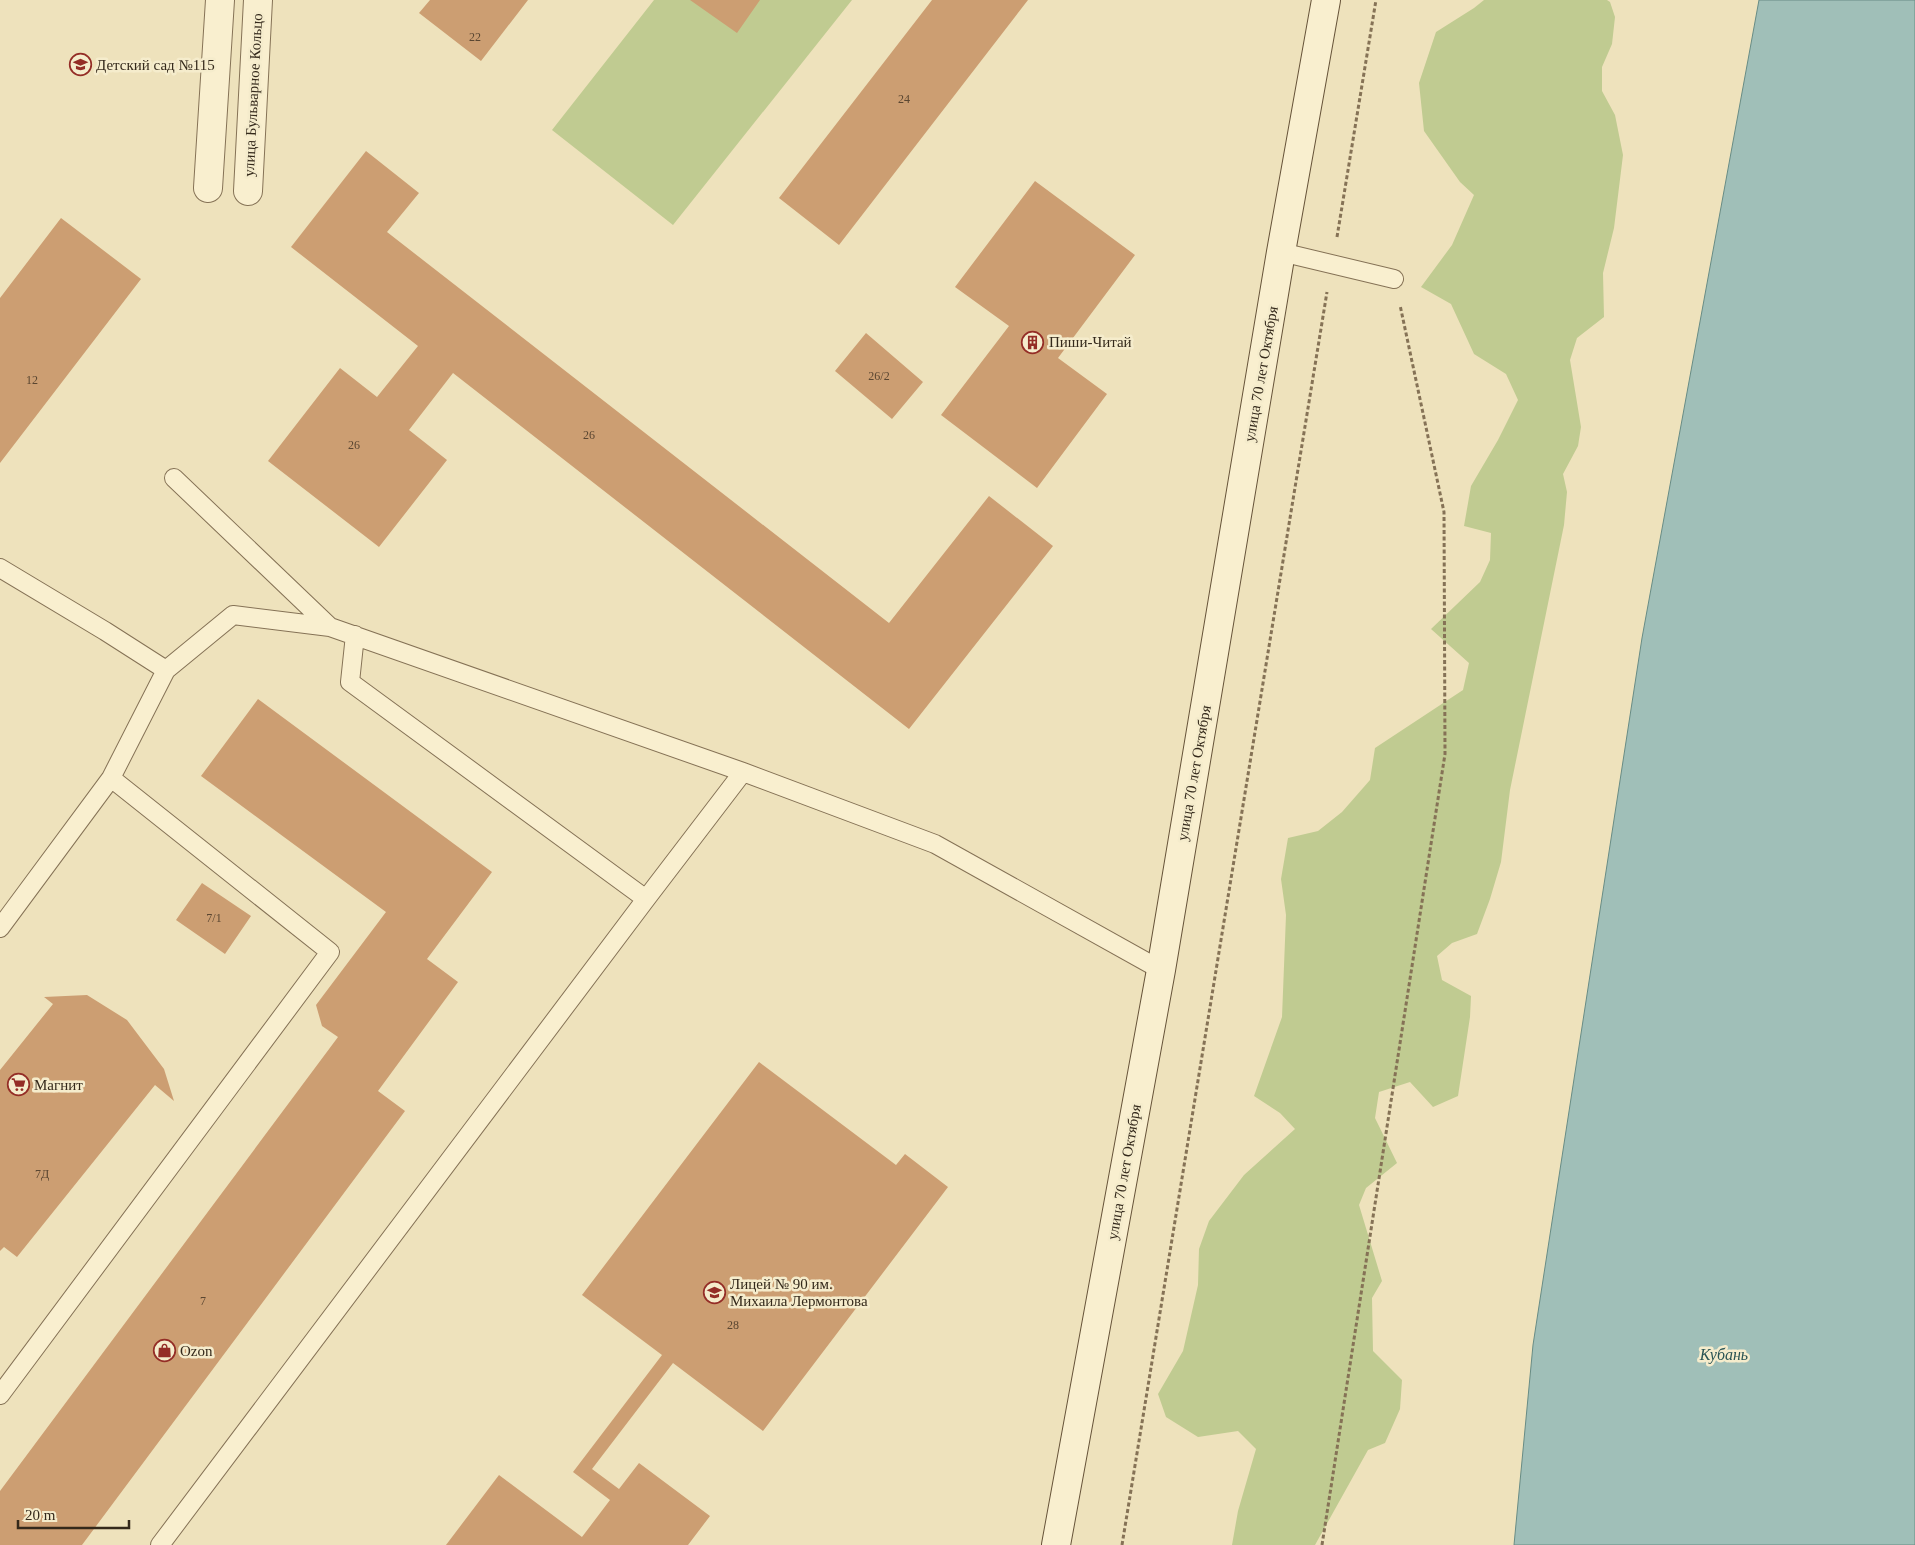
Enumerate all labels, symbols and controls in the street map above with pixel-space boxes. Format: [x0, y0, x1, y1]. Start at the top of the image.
street label: улица Бульварное Кольцо [241, 13, 265, 177]
house number: 22 [469, 30, 481, 44]
school or university icon: Детский сад №115 [68, 53, 92, 77]
place label: Детский сад №115 [96, 57, 215, 73]
house number: 24 [898, 92, 910, 106]
street label: улица 70 лет Октября [1241, 305, 1281, 443]
building icon: Пиши-Читай [1021, 330, 1045, 354]
place label: Пиши-Читай [1049, 334, 1132, 350]
house number: 26/2 [868, 369, 890, 383]
house number: 12 [26, 373, 38, 387]
house number: 26 [583, 428, 595, 442]
house number: 26 [348, 438, 360, 452]
street label: улица 70 лет Октября [1174, 704, 1214, 842]
house number: 7/1 [206, 911, 222, 925]
supermarket icon: Магнит [6, 1073, 30, 1097]
place label: Магнит [34, 1077, 83, 1093]
street label: улица 70 лет Октября [1104, 1103, 1144, 1241]
house number: 7Д [35, 1167, 49, 1181]
place label: Лицей № 90 им. Михаила Лермонтова [730, 1276, 868, 1309]
school or university icon: Лицей № 90 им. Михаила Лермонтова [702, 1281, 726, 1305]
house number: 7 [200, 1294, 206, 1308]
house number: 28 [727, 1318, 739, 1332]
shop icon: Ozon [152, 1339, 176, 1363]
place label: Ozon [180, 1343, 213, 1359]
water label: Кубань [1699, 1346, 1748, 1364]
scale bar [18, 1498, 129, 1530]
text: 20 m [25, 1507, 56, 1523]

